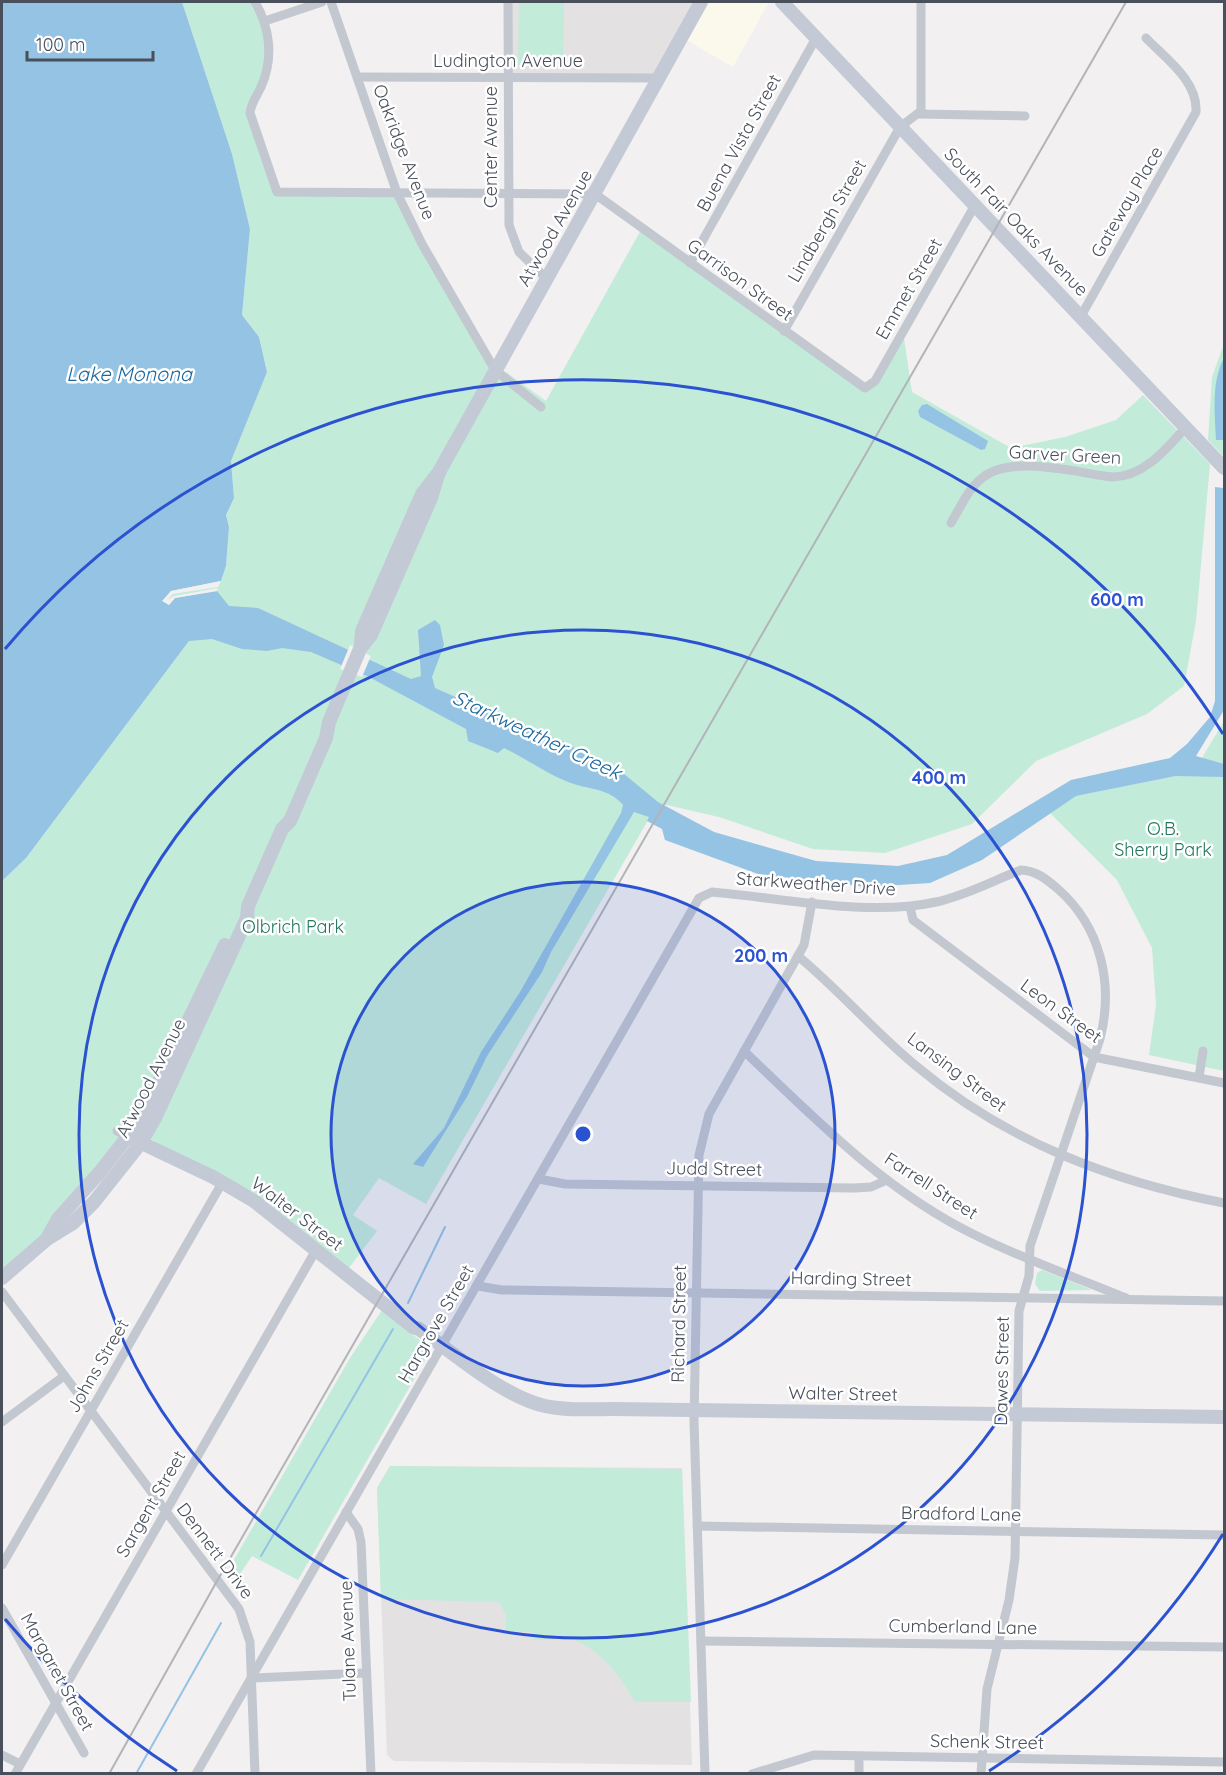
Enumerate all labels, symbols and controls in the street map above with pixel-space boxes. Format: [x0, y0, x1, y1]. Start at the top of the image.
scale bar [27, 24, 153, 62]
text: 100 m [36, 33, 85, 56]
street label: Ludington Avenue [433, 49, 583, 72]
street label: Buena Vista Street [691, 70, 786, 216]
street label: Oakridge Avenue [368, 81, 441, 223]
street label: Center Avenue [479, 86, 502, 208]
street label: South Fair Oaks Avenue [939, 142, 1093, 301]
street label: Gateway Place [1085, 142, 1168, 262]
street label: Lindbergh Street [782, 155, 871, 286]
street label: Atwood Avenue [512, 165, 597, 290]
street label: Garrison Street [683, 233, 798, 326]
street label: Emmet Street [870, 234, 947, 344]
water label: Lake Monona [66, 361, 194, 386]
street label: Garver Green [1008, 440, 1122, 469]
text: 600 m [1090, 588, 1144, 611]
water label: Starkweather Creek [449, 684, 628, 786]
text: 400 m [912, 766, 966, 789]
park label: O.B. Sherry Park [1114, 817, 1212, 861]
street label: Starkweather Drive [735, 866, 897, 901]
park label: Olbrich Park [242, 915, 344, 938]
text: 200 m [734, 944, 788, 967]
street label: Leon Street [1016, 973, 1107, 1048]
street label: Atwood Avenue [111, 1014, 191, 1141]
street label: Lansing Street [903, 1027, 1012, 1117]
centre of rings [573, 1124, 593, 1144]
street label: Farrell Street [880, 1147, 982, 1224]
street label: Judd Street [666, 1156, 762, 1181]
street label: Walter Street [247, 1171, 348, 1256]
street label: Hargrove Street [392, 1260, 479, 1387]
street label: Richard Street [666, 1265, 691, 1383]
street label: Harding Street [790, 1266, 912, 1291]
street label: Johns Street [62, 1315, 134, 1417]
street label: Dawes Street [989, 1316, 1014, 1426]
street label: Walter Street [788, 1381, 898, 1406]
street label: Sargent Street [111, 1446, 190, 1561]
street label: Dennett Drive [172, 1498, 259, 1603]
street label: Bradford Lane [901, 1501, 1021, 1526]
street label: Tulane Avenue [334, 1580, 361, 1702]
street label: Margaret Street [16, 1609, 99, 1735]
street label: Cumberland Lane [888, 1614, 1038, 1639]
street label: Schenk Street [930, 1729, 1044, 1754]

